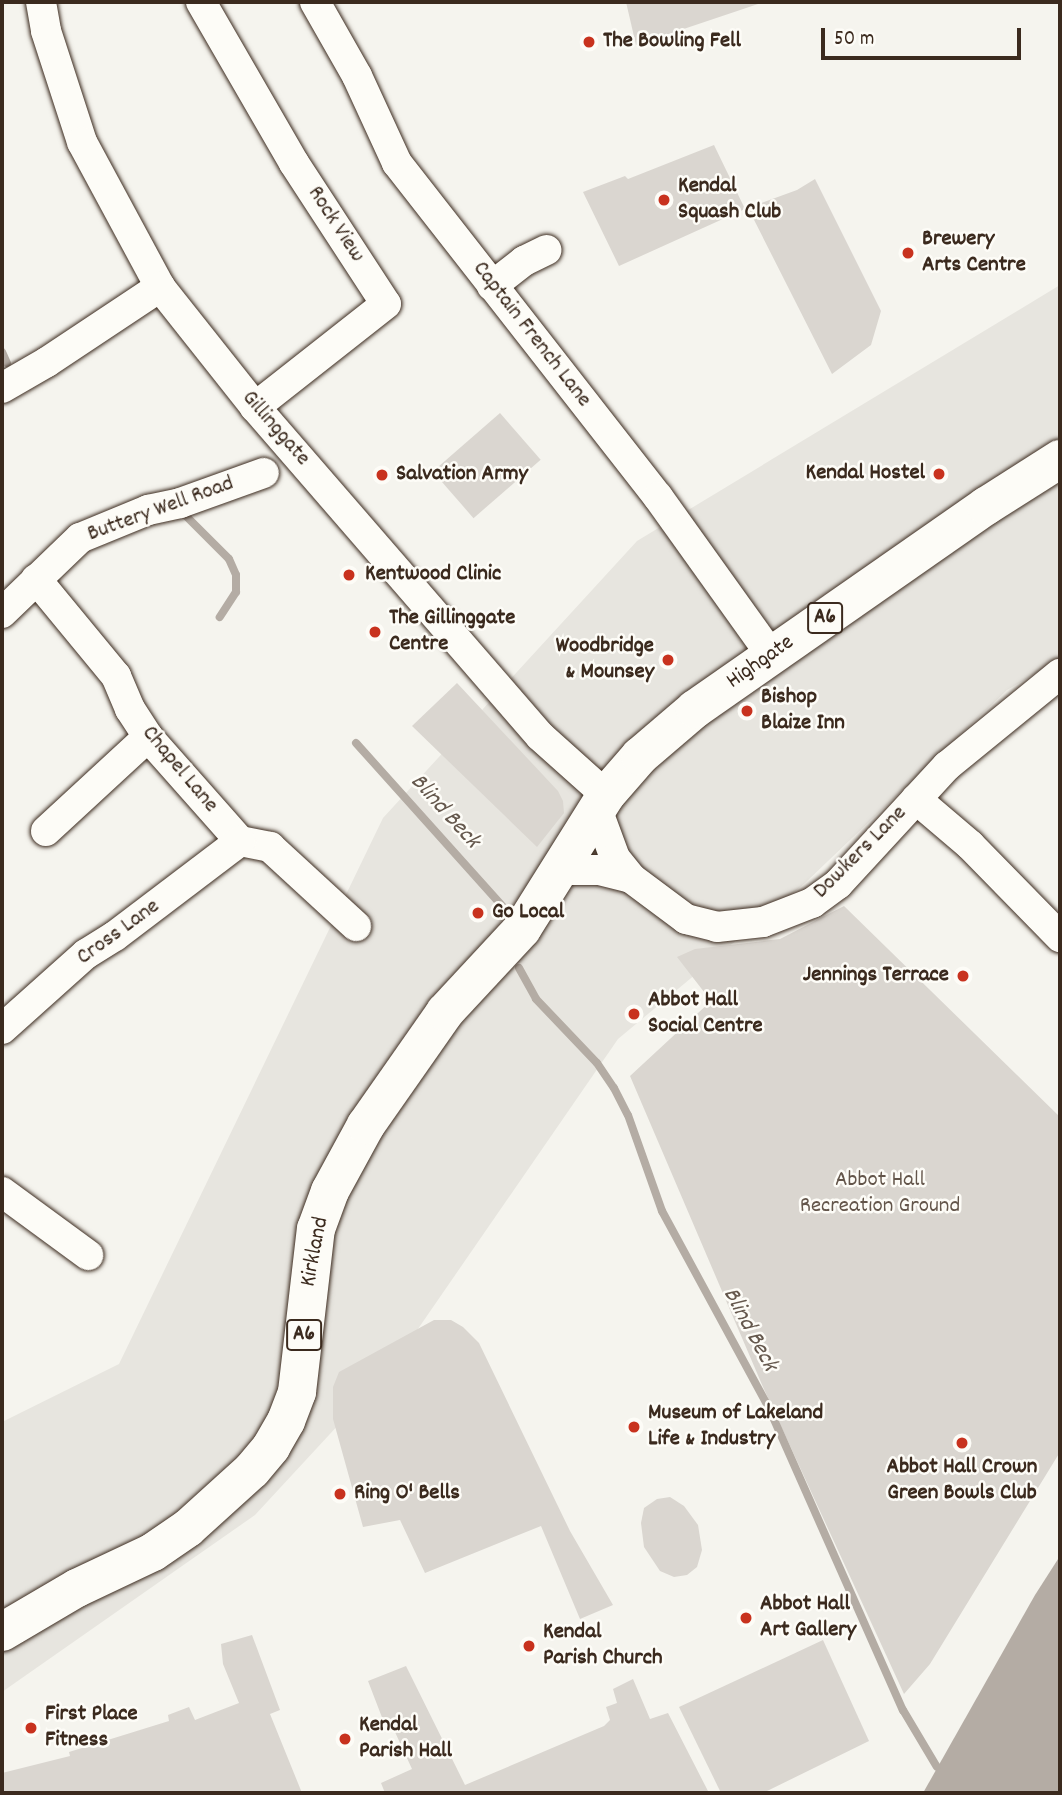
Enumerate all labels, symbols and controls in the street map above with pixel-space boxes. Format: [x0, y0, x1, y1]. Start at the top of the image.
scale bar [824, 14, 1024, 58]
text: 50 m [834, 25, 874, 55]
place label: The Bowling Fell [603, 28, 741, 56]
marker: The Bowling Fell [581, 34, 597, 50]
place label: Kendal Squash Club [678, 173, 781, 227]
street label: Rock View [300, 182, 370, 268]
marker: Kendal Squash Club [656, 192, 672, 208]
place label: Brewery Arts Centre [922, 226, 1026, 280]
marker: Brewery Arts Centre [900, 245, 916, 261]
street label: Captain French Lane [465, 257, 597, 413]
street label: Gillinggate [235, 386, 315, 472]
place label: Kendal Hostel [806, 460, 925, 488]
place label: Salvation Army [396, 461, 528, 489]
marker: Kendal Hostel [931, 466, 947, 482]
marker: Salvation Army [374, 467, 390, 483]
street label: Buttery Well Road [84, 471, 238, 549]
place label: Kentwood Clinic [365, 561, 501, 589]
marker: Kentwood Clinic [339, 565, 359, 585]
road number: A6 [806, 600, 844, 636]
place label: The Gillinggate Centre [389, 605, 515, 659]
marker: The Gillinggate Centre [367, 624, 383, 640]
street label: Highgate [722, 630, 800, 696]
place label: Woodbridge & Mounsey [556, 633, 654, 687]
marker: Woodbridge & Mounsey [660, 652, 676, 668]
place label: Bishop Blaize Inn [761, 684, 845, 738]
marker: Bishop Blaize Inn [739, 703, 755, 719]
street label: Chapel Lane [135, 721, 223, 819]
water label: Blind Beck [403, 769, 485, 855]
street label: Dowkers Lane [809, 801, 913, 905]
street label: Cross Lane [72, 894, 166, 972]
place label: Go Local [492, 899, 564, 927]
marker: Go Local [470, 905, 486, 921]
place label: Jennings Terrace [803, 962, 949, 990]
marker: Jennings Terrace [955, 968, 971, 984]
place label: Abbot Hall Social Centre [648, 987, 763, 1041]
marker: Abbot Hall Social Centre [626, 1006, 642, 1022]
park label: Abbot Hall Recreation Ground [800, 1167, 960, 1221]
street label: Kirkland [296, 1215, 336, 1289]
water label: Blind Beck [715, 1283, 783, 1377]
road number: A6 [285, 1318, 323, 1352]
place label: Museum of Lakeland Life & Industry [648, 1400, 823, 1454]
marker: Museum of Lakeland Life & Industry [626, 1419, 642, 1435]
marker: Abbot Hall Crown Green Bowls Club [954, 1435, 970, 1451]
place label: Abbot Hall Crown Green Bowls Club [887, 1454, 1037, 1508]
place label: Ring O' Bells [354, 1480, 460, 1508]
marker: Ring O' Bells [332, 1486, 348, 1502]
place label: Abbot Hall Art Gallery [760, 1591, 856, 1645]
marker: Abbot Hall Art Gallery [738, 1610, 754, 1626]
place label: Kendal Parish Church [543, 1619, 663, 1673]
marker: Kendal Parish Church [521, 1638, 537, 1654]
place label: First Place Fitness [45, 1701, 138, 1755]
place label: Kendal Parish Hall [359, 1712, 452, 1766]
marker: First Place Fitness [23, 1720, 39, 1736]
marker: Kendal Parish Hall [337, 1731, 353, 1747]

